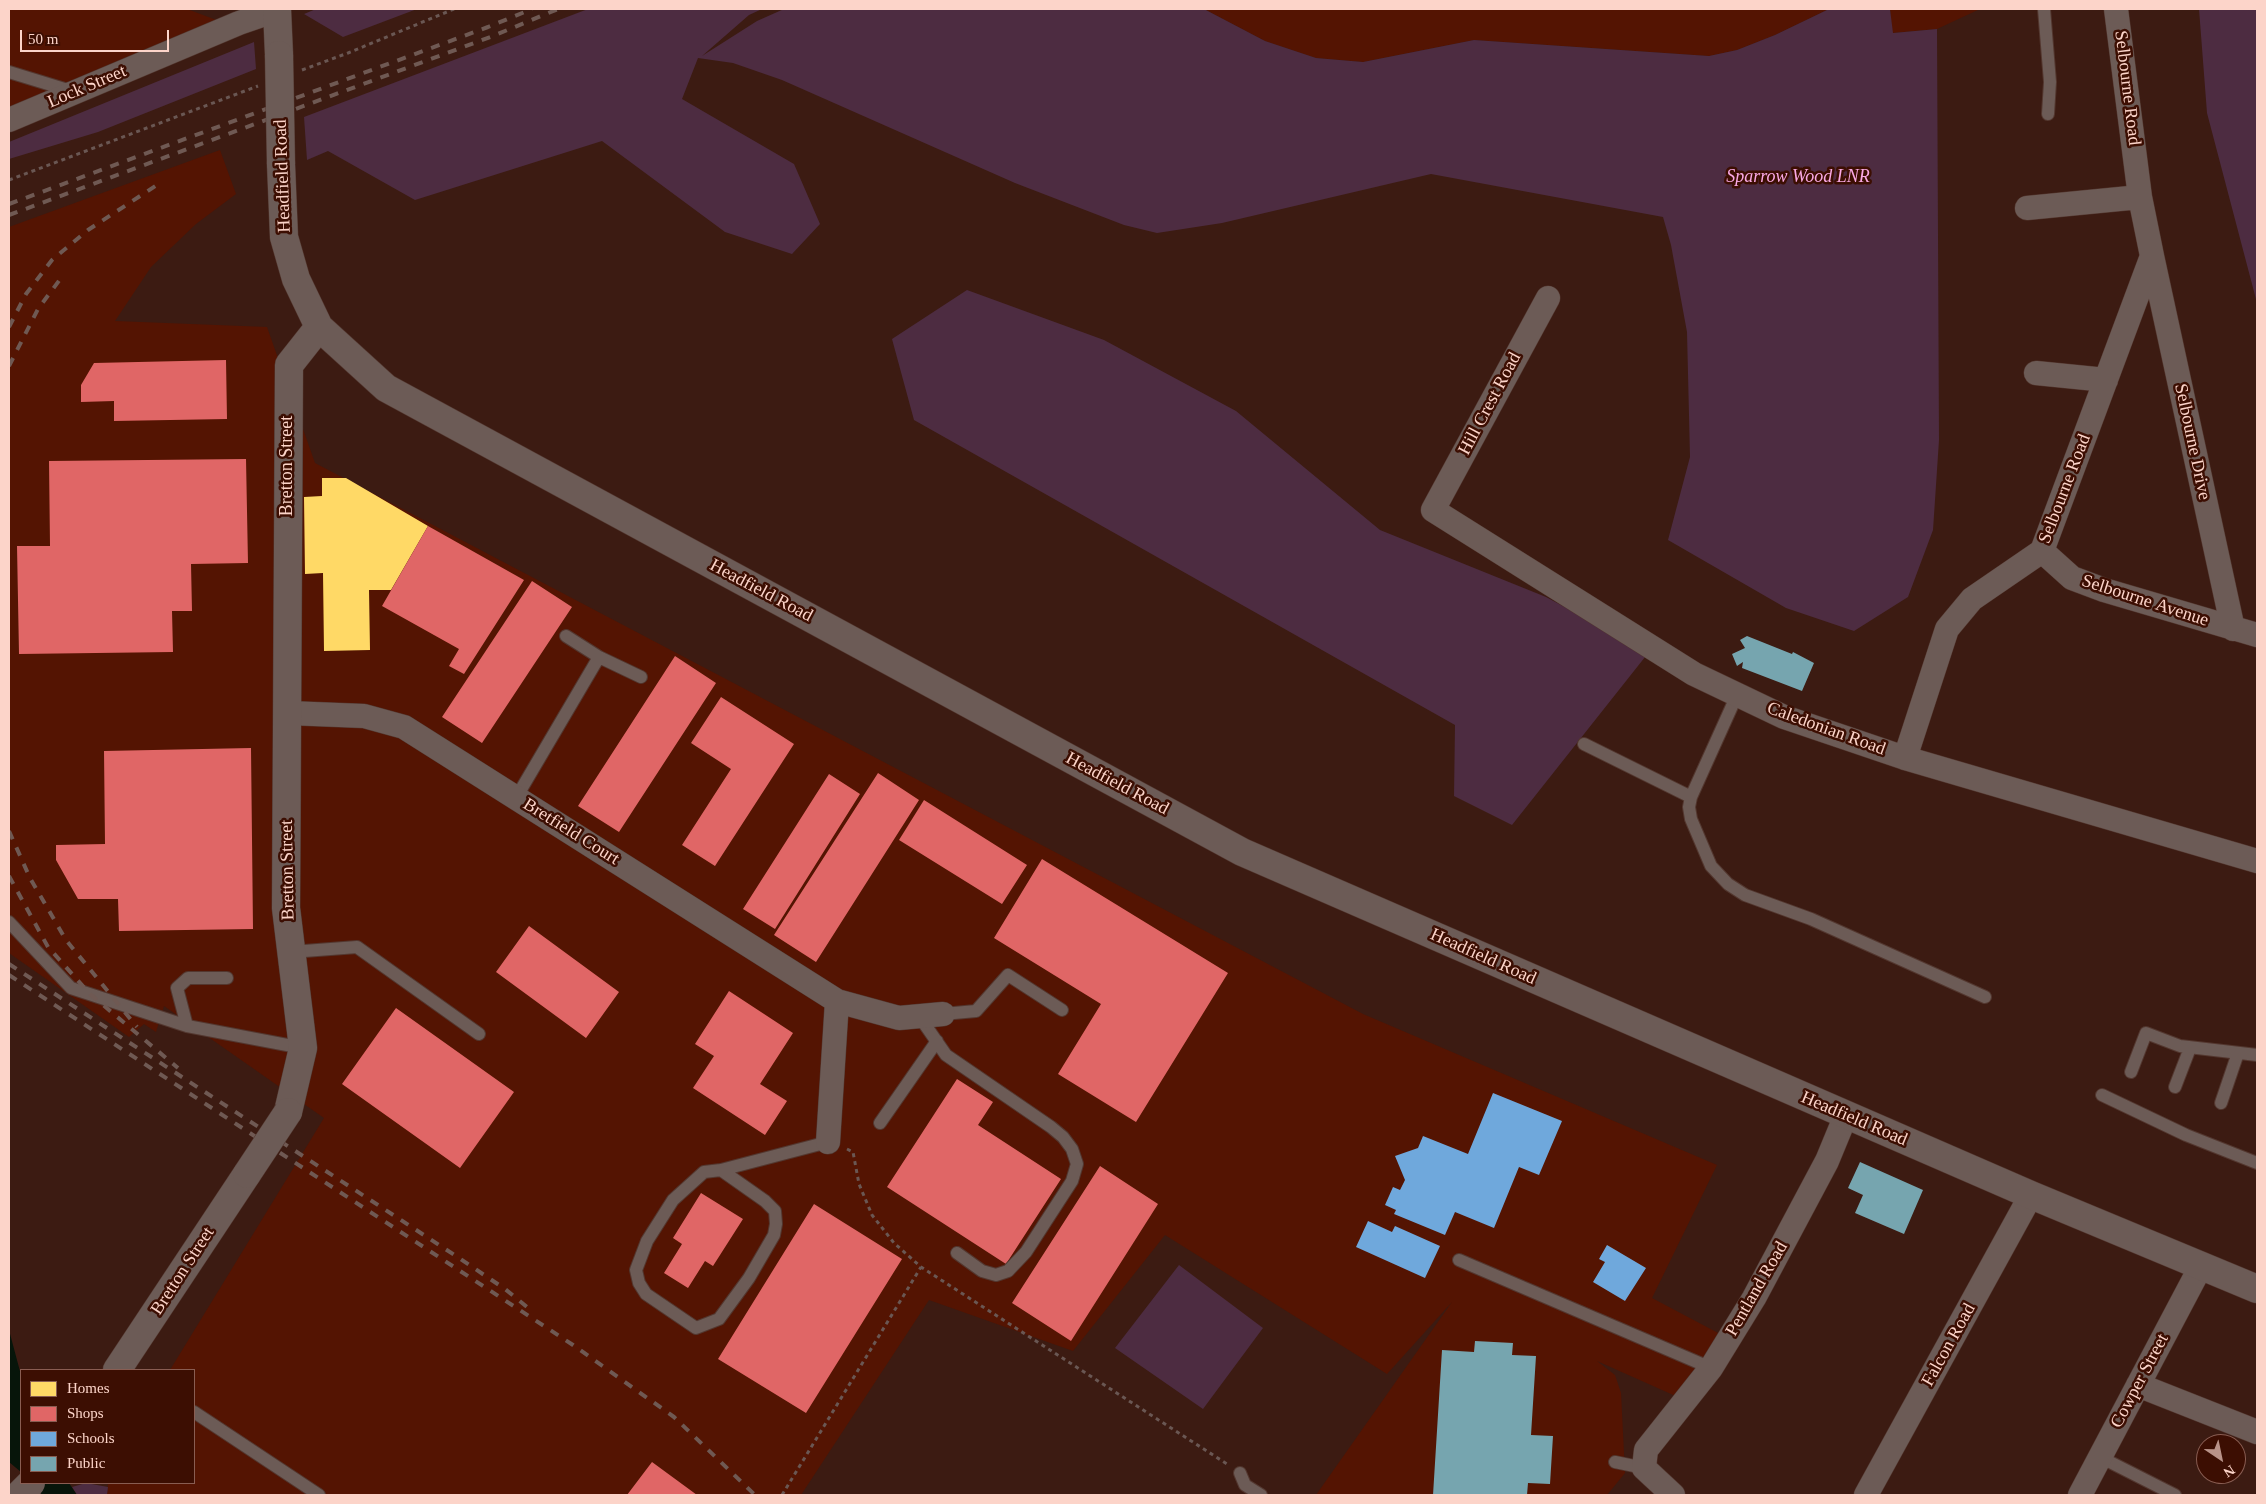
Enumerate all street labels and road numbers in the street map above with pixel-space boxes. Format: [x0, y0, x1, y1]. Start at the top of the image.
street label: Selbourne Road [2109, 29, 2145, 147]
street label: Lock Street [44, 61, 130, 113]
street label: Headfield Road [270, 119, 296, 233]
street label: Hill Crest Road [1454, 349, 1526, 459]
street label: Selbourne Drive [2169, 382, 2215, 502]
street label: Bretton Street [276, 416, 298, 516]
street label: Selbourne Road [2034, 431, 2096, 547]
street label: Headfield Road [706, 555, 816, 627]
street label: Selbourne Avenue [2079, 570, 2211, 632]
street label: Caledonian Road [1764, 698, 1888, 760]
street label: Headfield Road [1062, 748, 1172, 820]
street label: Bretfield Court [519, 794, 623, 870]
street label: Bretton Street [276, 820, 300, 920]
street label: Headfield Road [1427, 924, 1539, 990]
street label: Headfield Road [1798, 1087, 1910, 1151]
street label: Bretton Street [147, 1223, 219, 1319]
street label: Pentland Road [1721, 1238, 1793, 1340]
street label: Falcon Road [1917, 1300, 1981, 1390]
street label: Cowper Street [2106, 1330, 2174, 1432]

